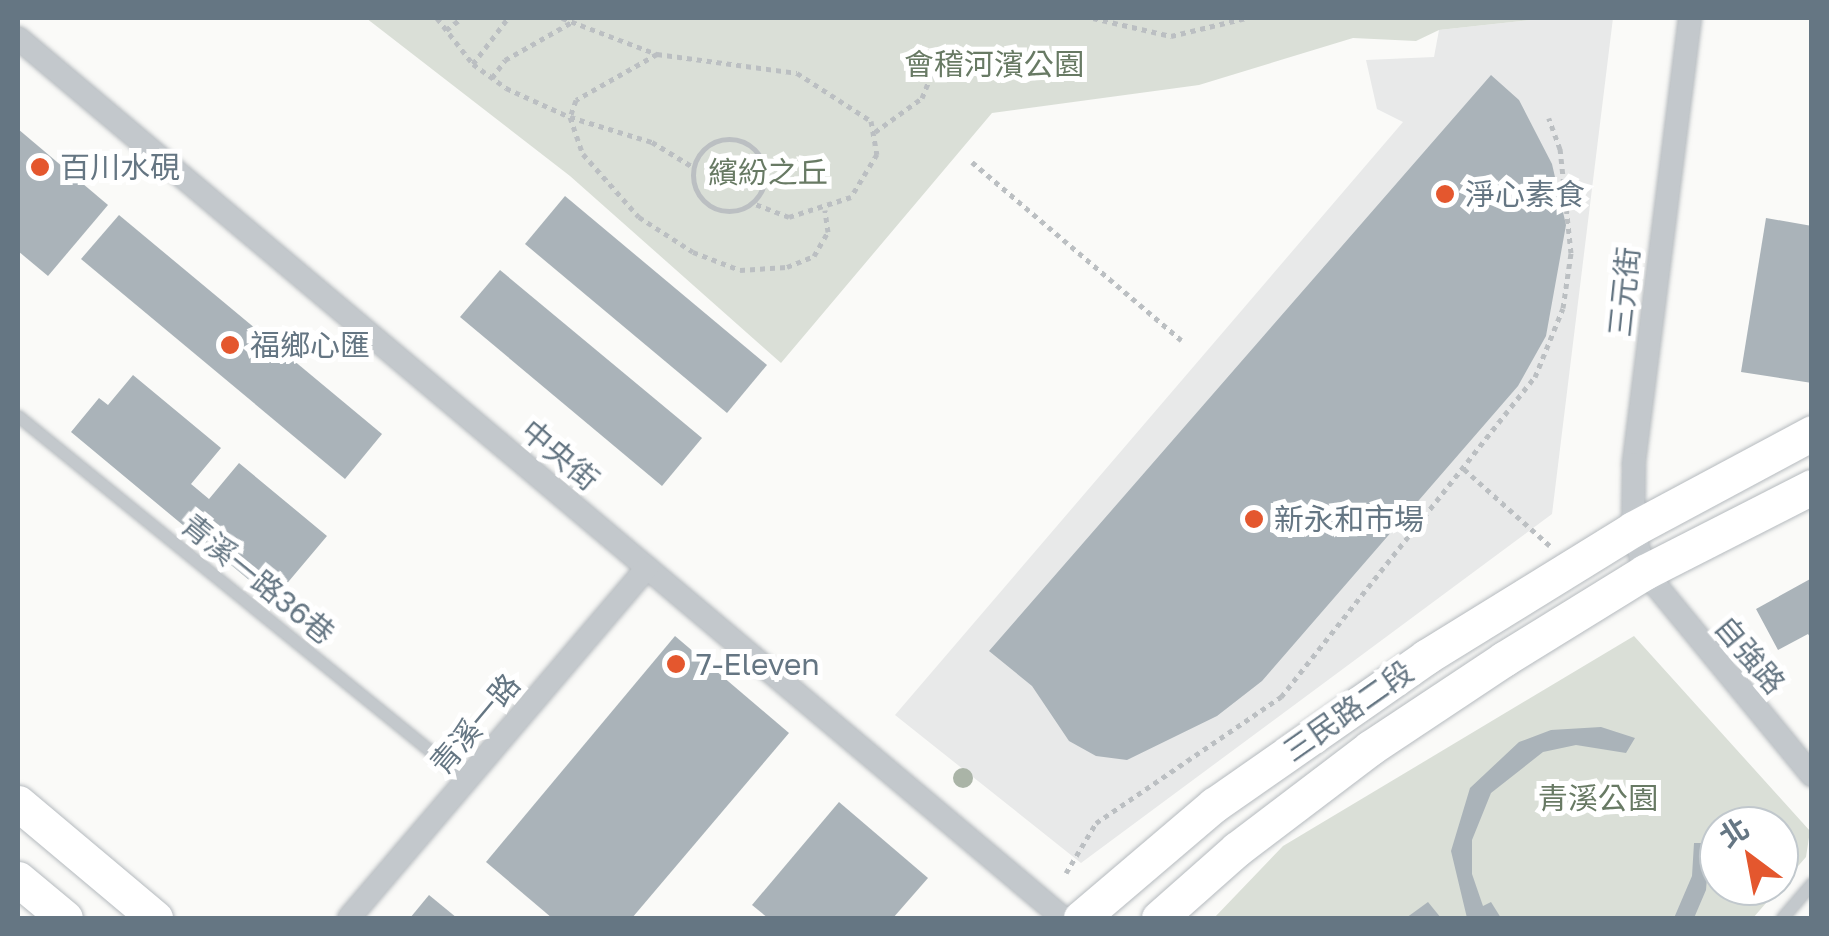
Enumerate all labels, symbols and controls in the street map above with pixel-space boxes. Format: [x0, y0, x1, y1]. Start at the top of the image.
park label: 會稽河濱公園 [904, 46, 1084, 82]
place label: 百川水硯 [60, 149, 180, 185]
park label: 繽紛之丘 [708, 154, 828, 190]
marker: 百川水硯 [29, 156, 51, 178]
place label: 淨心素食 [1465, 176, 1585, 212]
marker: 淨心素食 [1434, 183, 1456, 205]
street label: 三元街 [1601, 245, 1647, 339]
place label: 福鄉心匯 [250, 327, 370, 363]
marker: 福鄉心匯 [219, 334, 241, 356]
street label: 中央街 [514, 412, 606, 498]
place label: 新永和市場 [1274, 501, 1424, 537]
street label: 青溪一路36巷 [175, 507, 341, 651]
marker: 新永和市場 [1243, 508, 1265, 530]
street label: 自強路 [1707, 609, 1793, 701]
place label: 7-Eleven [696, 646, 820, 682]
marker: 7-Eleven [665, 653, 687, 675]
street label: 三民路二段 [1276, 653, 1420, 769]
street label: 青溪一路 [423, 666, 527, 782]
park label: 青溪公園 [1538, 780, 1658, 816]
north arrow [1699, 806, 1799, 906]
text: 北 [1713, 810, 1755, 853]

